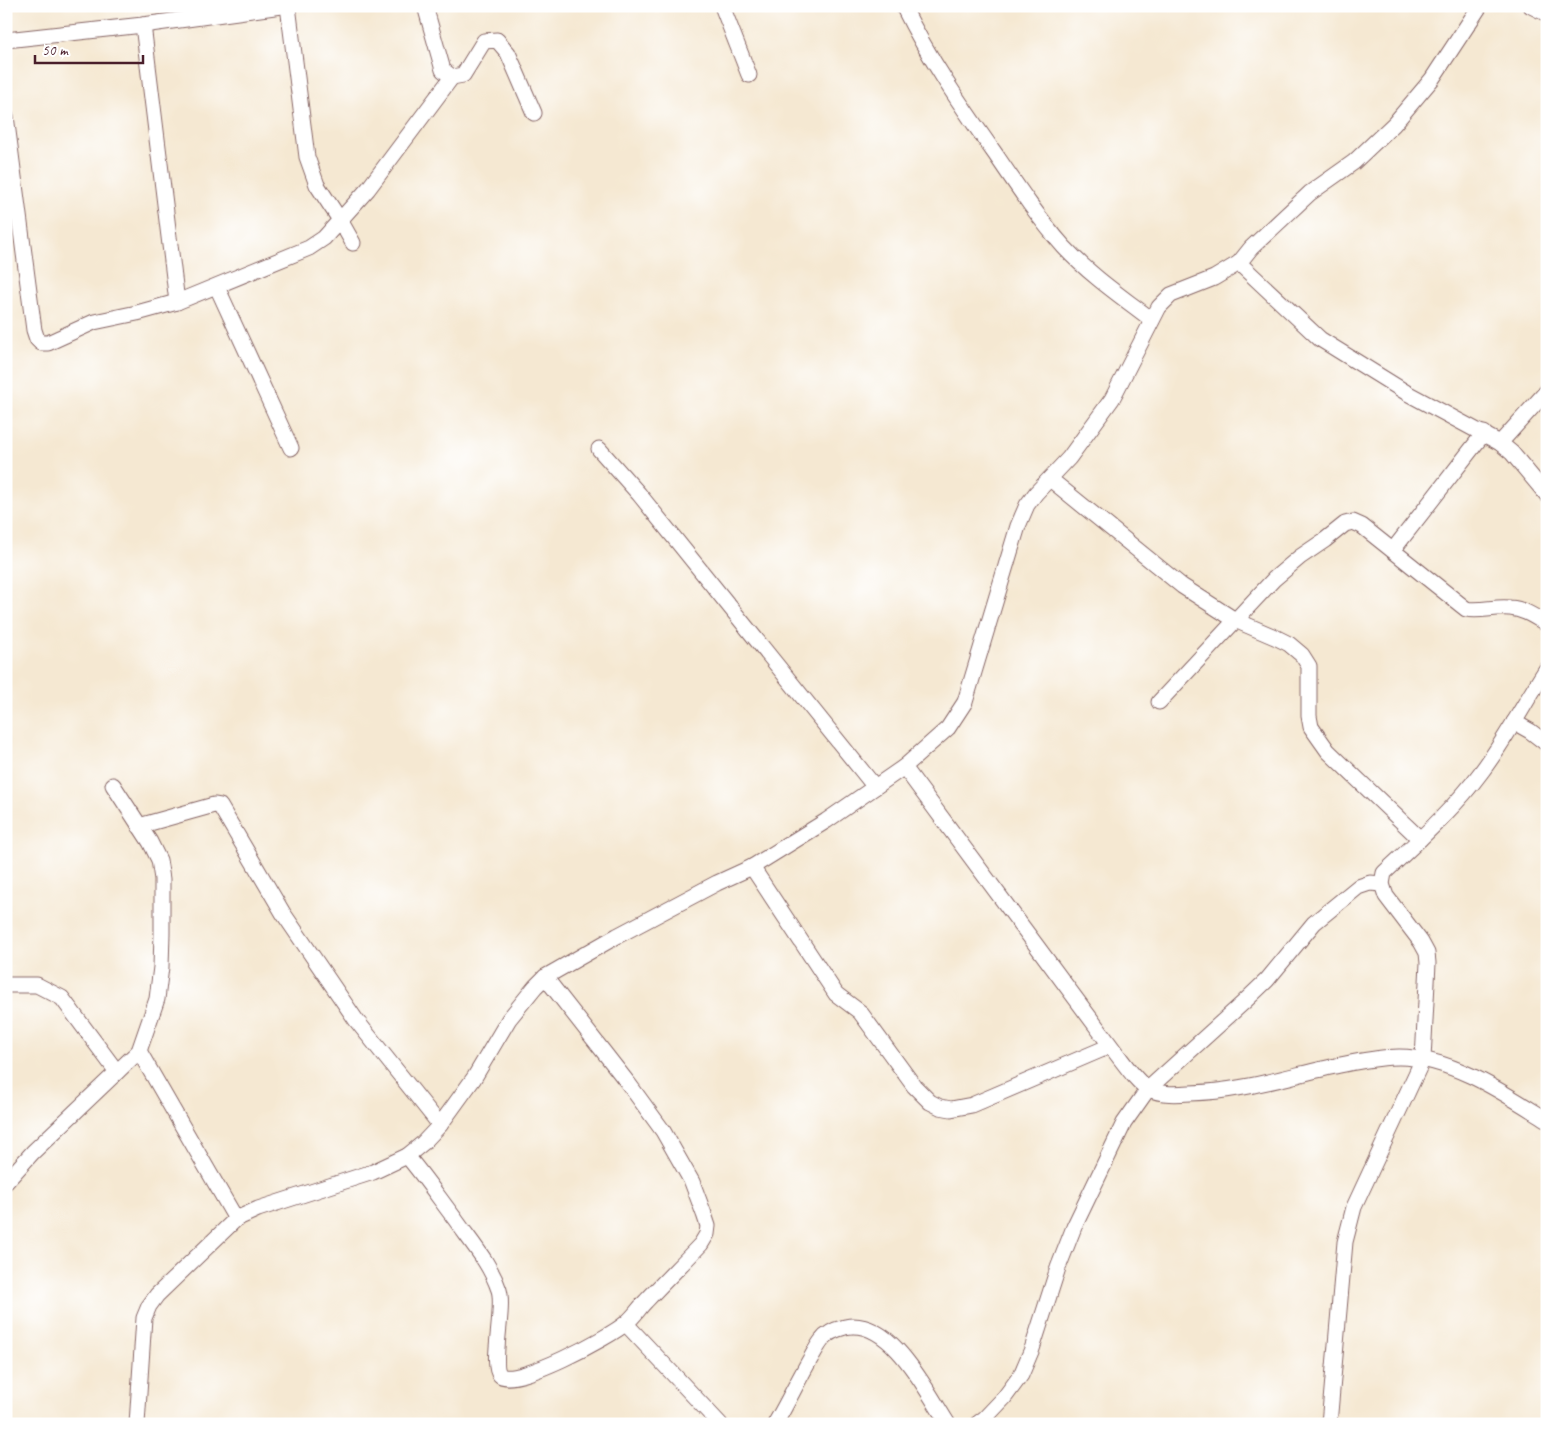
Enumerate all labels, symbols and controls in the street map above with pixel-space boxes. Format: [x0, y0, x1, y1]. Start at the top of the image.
scale bar [35, 32, 142, 64]
text: 50 m [42, 41, 69, 60]

